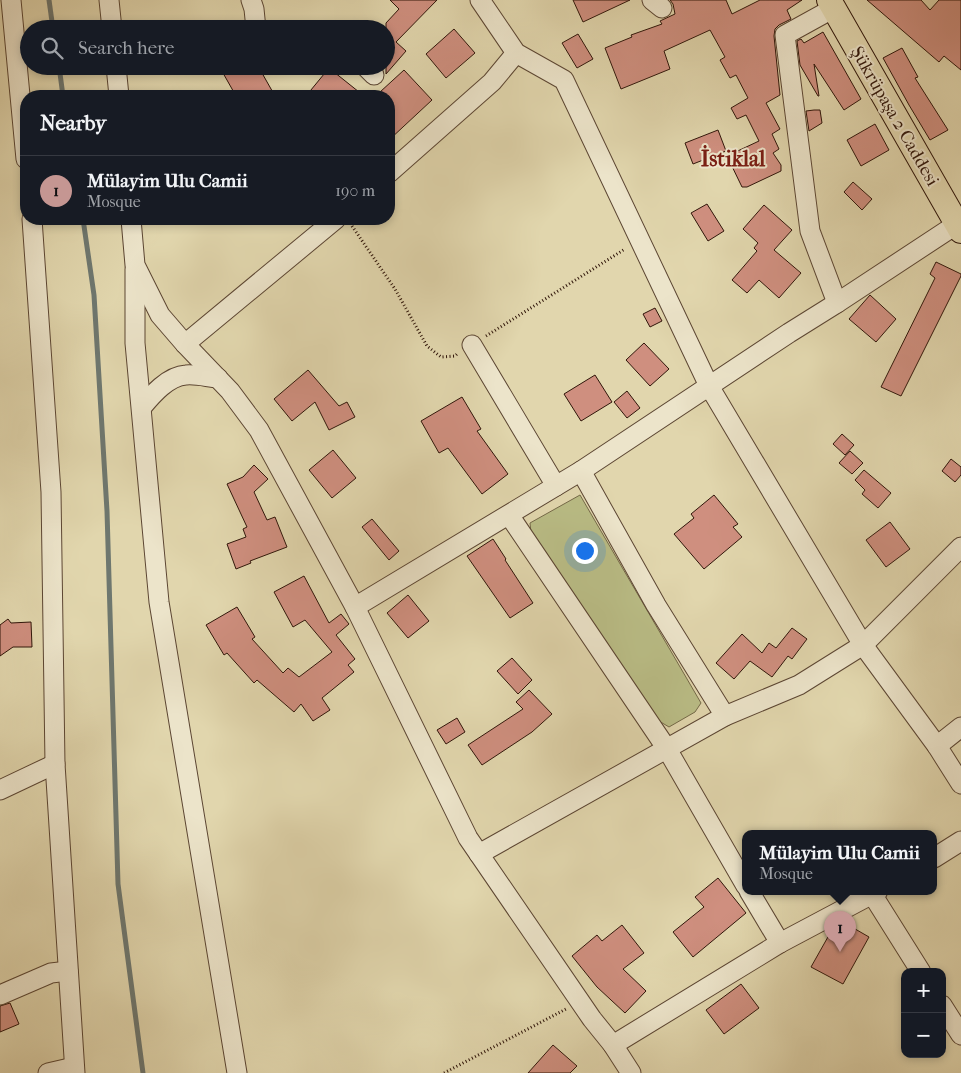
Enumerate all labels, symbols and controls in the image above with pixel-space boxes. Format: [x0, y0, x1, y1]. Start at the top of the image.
search box [20, 20, 395, 75]
icon: search [38, 34, 66, 62]
text: Search here [78, 37, 174, 59]
street label: Şükrüpaşa 2 Caddesi [846, 43, 943, 190]
text: Nearby [40, 111, 106, 135]
district label: İstiklal [701, 144, 766, 172]
text: Mülayim Ulu Camii [87, 170, 248, 192]
text: 1 [53, 181, 59, 200]
text: 190 m [335, 181, 375, 200]
text: Mosque [87, 192, 141, 211]
your location [572, 538, 598, 564]
popup [742, 830, 937, 895]
text: Mülayim Ulu Camii [759, 842, 920, 864]
text: Mosque [759, 864, 813, 883]
pin: 1 [824, 911, 856, 952]
map controls [901, 968, 946, 1058]
button: + [901, 968, 946, 1013]
button: − [901, 1013, 946, 1058]

